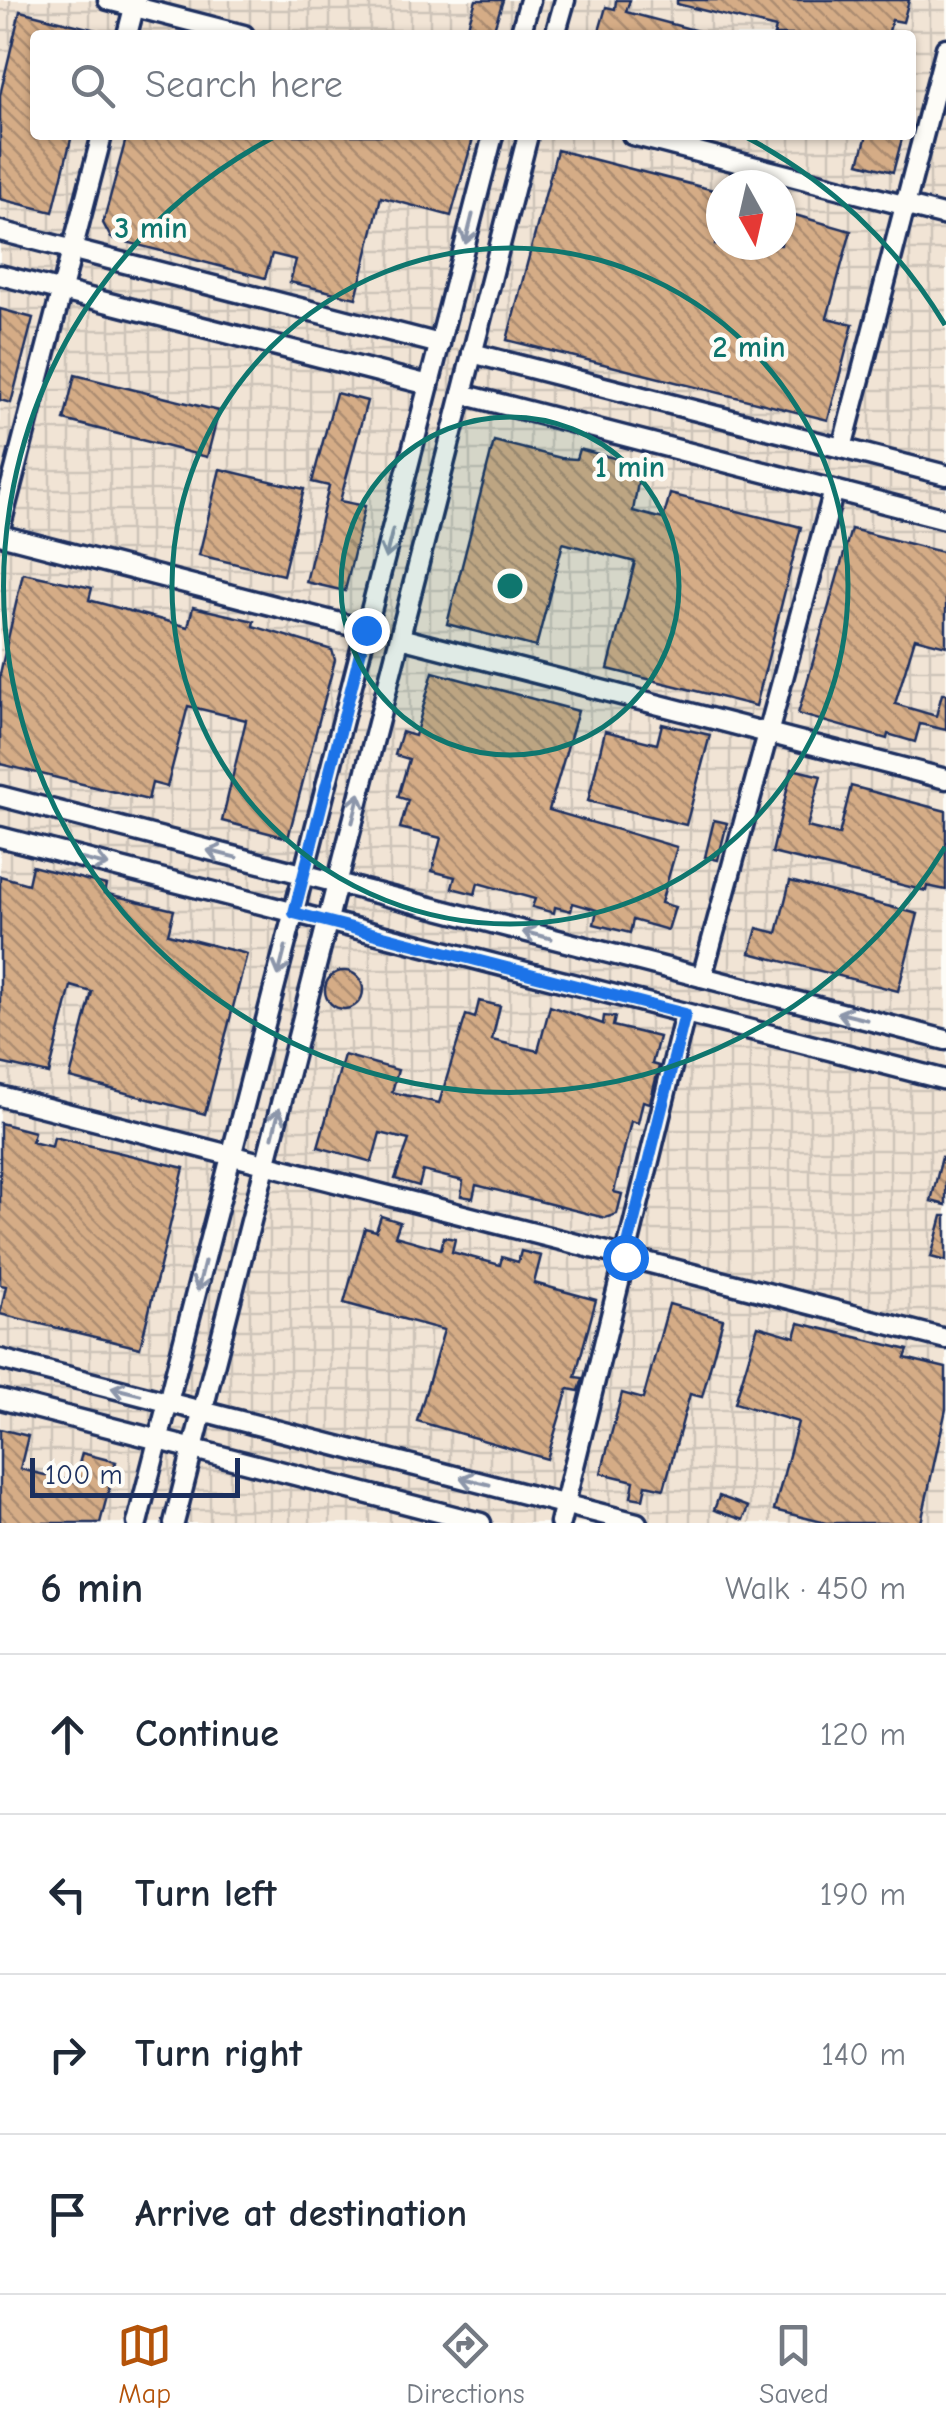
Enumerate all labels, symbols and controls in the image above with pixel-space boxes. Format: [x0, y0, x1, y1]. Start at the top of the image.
search box [30, 30, 916, 140]
icon: search [65, 58, 120, 113]
text: Search here [145, 63, 343, 107]
north arrow [706, 170, 796, 260]
text: 3 min [115, 211, 187, 246]
one-way arrow [459, 213, 478, 244]
text: 2 min [712, 330, 786, 365]
text: 1 min [595, 450, 665, 485]
one-way arrow [378, 528, 397, 559]
centre of rings [492, 568, 528, 604]
route end [344, 608, 390, 654]
one-way arrow [348, 793, 367, 824]
one-way arrow [207, 843, 238, 862]
one-way arrow [78, 853, 109, 872]
one-way arrow [522, 924, 553, 943]
one-way arrow [271, 945, 290, 976]
one-way arrow [837, 1005, 868, 1024]
one-way arrow [268, 1108, 287, 1139]
route start [603, 1235, 649, 1281]
one-way arrow [190, 1259, 209, 1291]
one-way arrow [111, 1381, 143, 1399]
scale bar [30, 1453, 240, 1498]
text: 100 m [45, 1459, 123, 1491]
one-way arrow [460, 1471, 491, 1490]
text: 6 min [40, 1564, 143, 1613]
text: Walk · 450 m [725, 1570, 906, 1607]
icon: ahead [40, 1707, 95, 1762]
text: Continue [135, 1712, 279, 1756]
text: 120 m [820, 1716, 906, 1753]
icon: left [40, 1867, 95, 1922]
text: Turn left [135, 1872, 276, 1916]
text: 190 m [820, 1876, 906, 1913]
icon: right [40, 2027, 95, 2082]
text: Turn right [135, 2032, 302, 2076]
text: 140 m [821, 2036, 906, 2073]
icon: arrive [40, 2187, 95, 2242]
text: Arrive at destination [135, 2192, 467, 2236]
tab: Map [117, 2318, 172, 2410]
tab: Directions [406, 2318, 525, 2410]
tab: Saved [759, 2318, 829, 2410]

